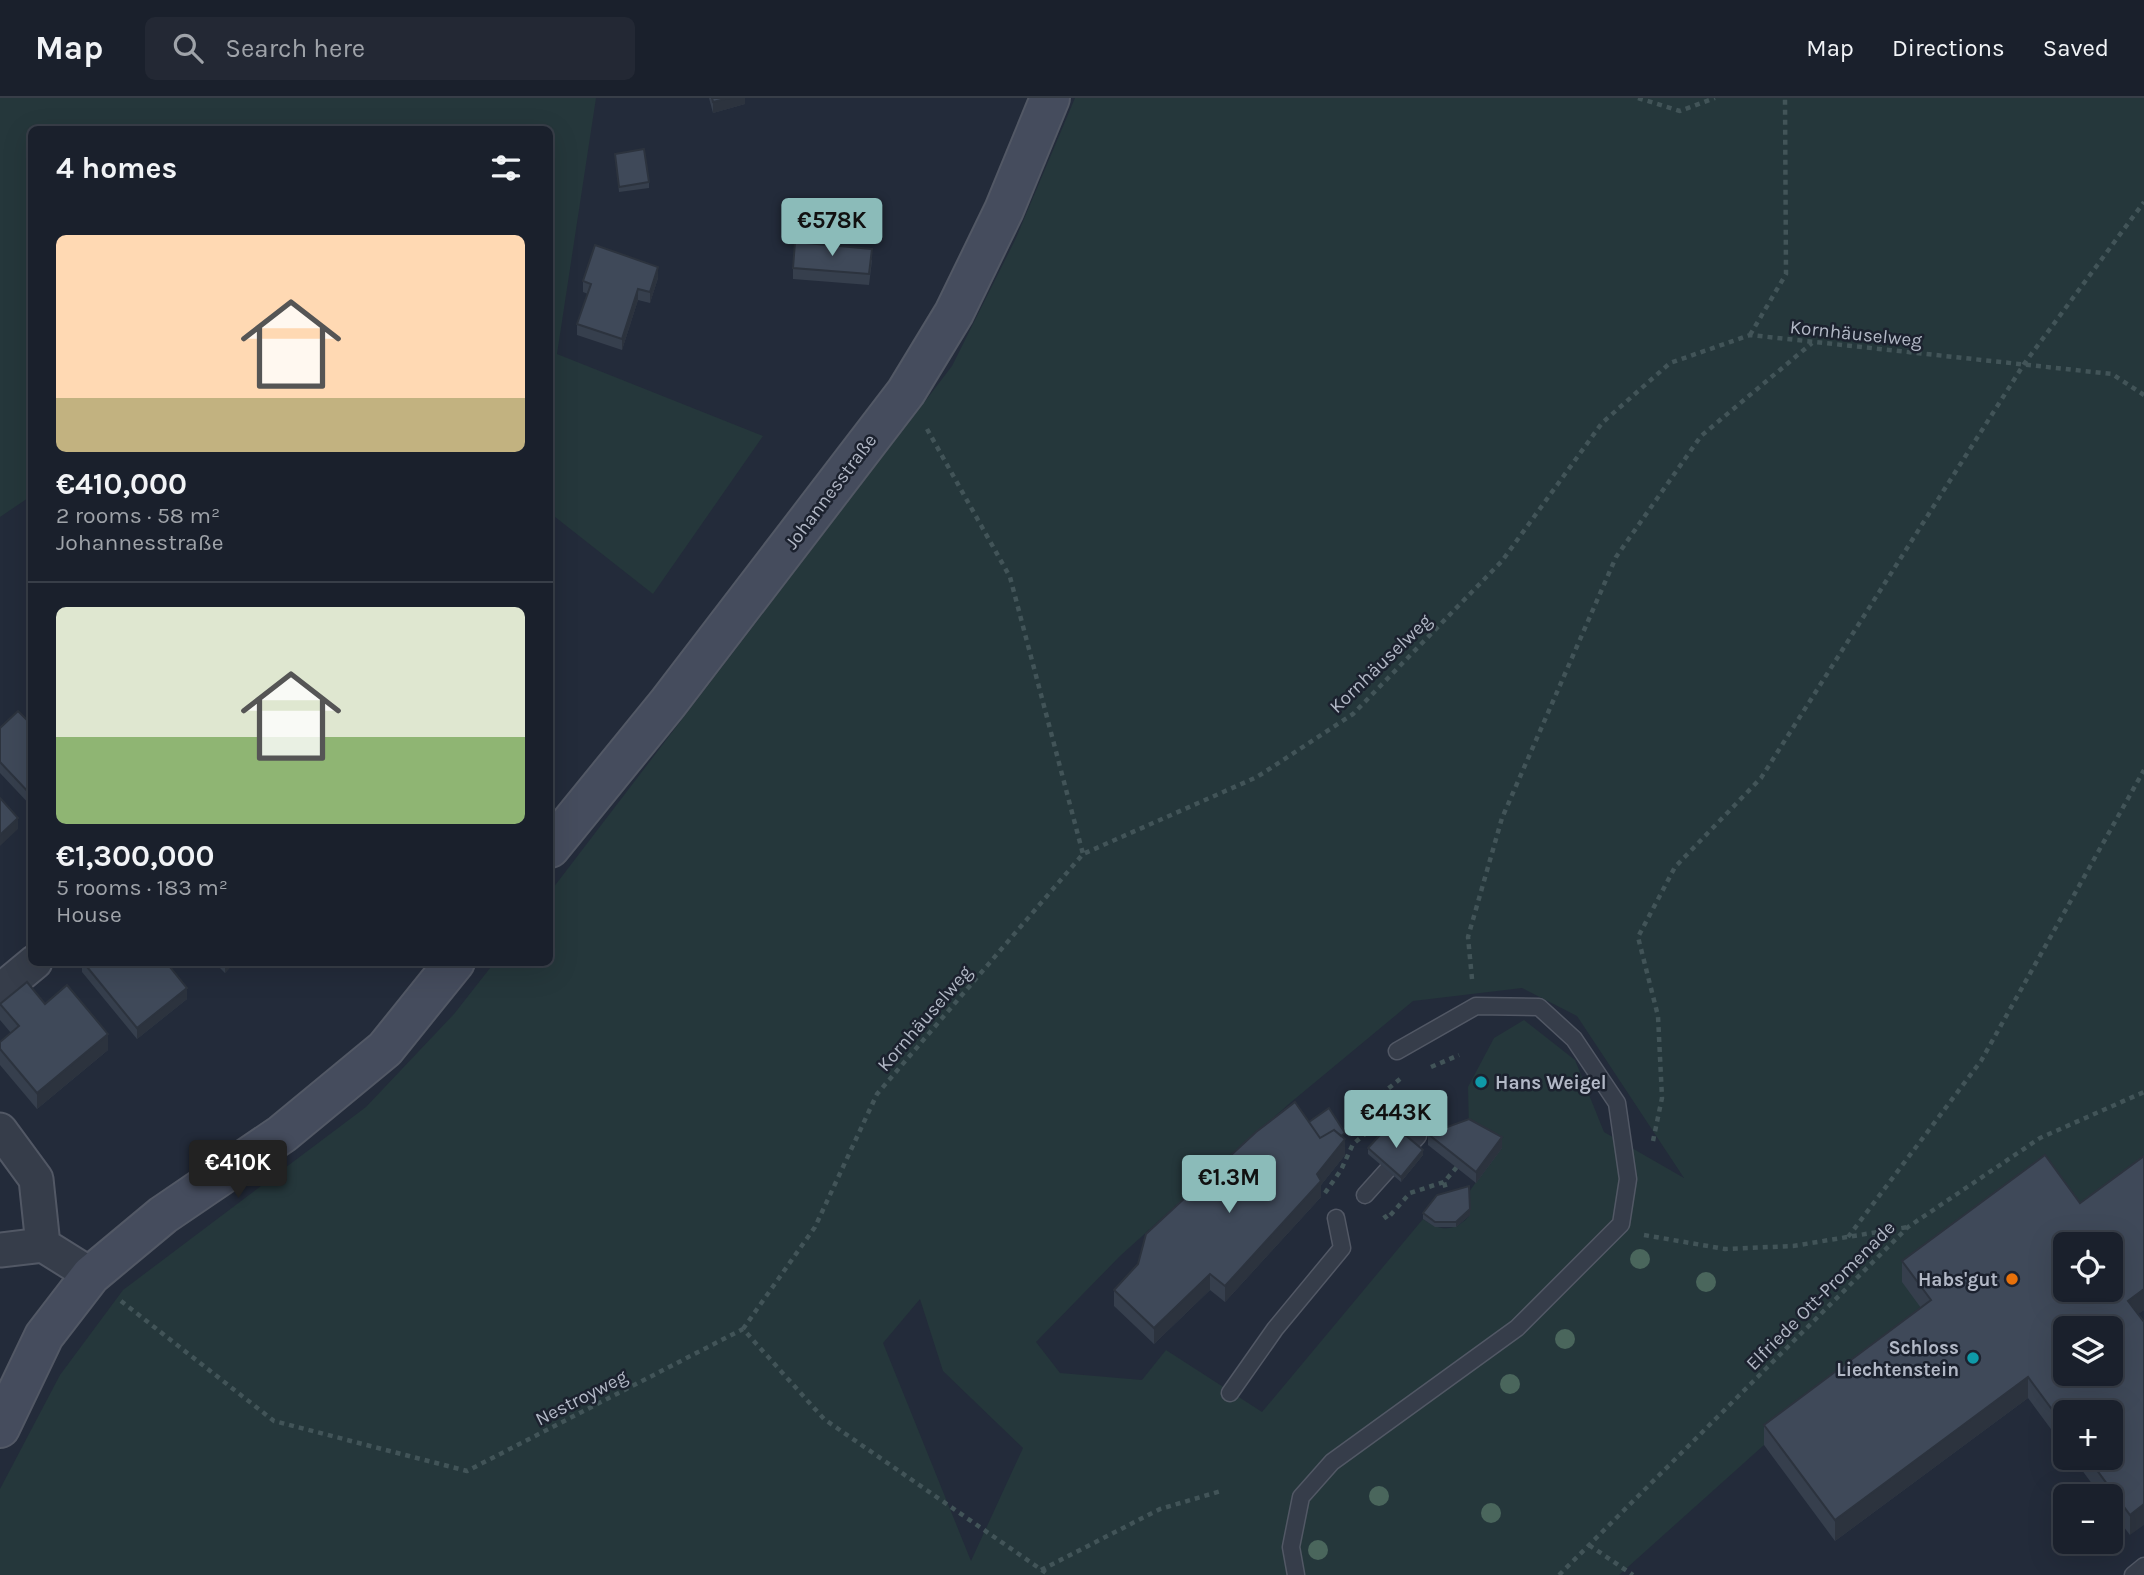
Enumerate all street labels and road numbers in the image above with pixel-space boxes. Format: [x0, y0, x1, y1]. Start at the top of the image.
street label: Kornhäuselweg [1789, 316, 1923, 352]
street label: Johannesstraße [780, 430, 881, 554]
street label: Kornhäuselweg [1325, 609, 1436, 718]
street label: Kornhäuselweg [873, 961, 977, 1076]
street label: Elfriede Ott-Promenade [1742, 1217, 1900, 1375]
street label: Nestroyweg [532, 1365, 631, 1430]

